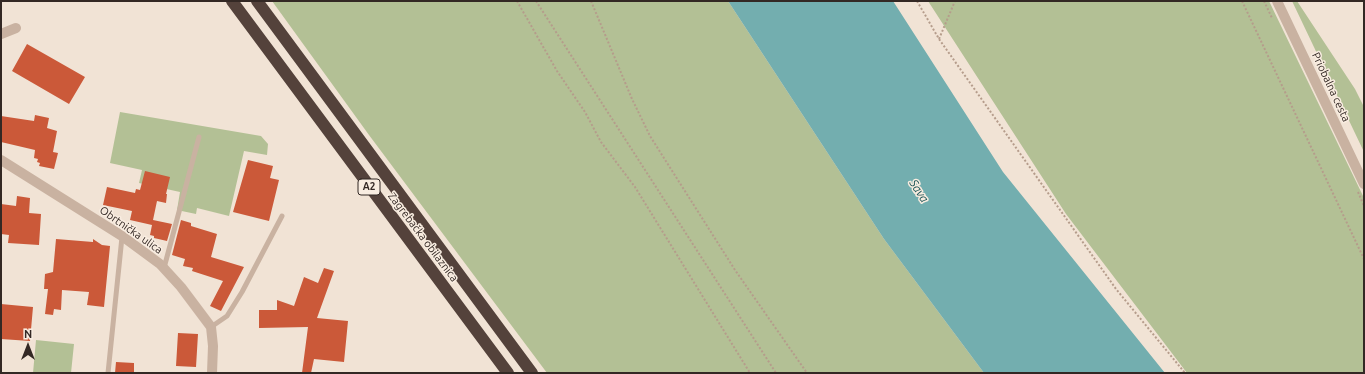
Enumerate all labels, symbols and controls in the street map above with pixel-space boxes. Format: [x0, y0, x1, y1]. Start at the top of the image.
street label: Priobalna cesta [1309, 50, 1353, 124]
water label: Sava [906, 177, 932, 205]
road number: A2 [358, 179, 380, 195]
street label: Zagrebačka obilaznica [385, 190, 461, 284]
street label: Obrtnička ulica [97, 203, 165, 257]
north arrow [8, 326, 48, 366]
text: N [24, 328, 32, 340]

